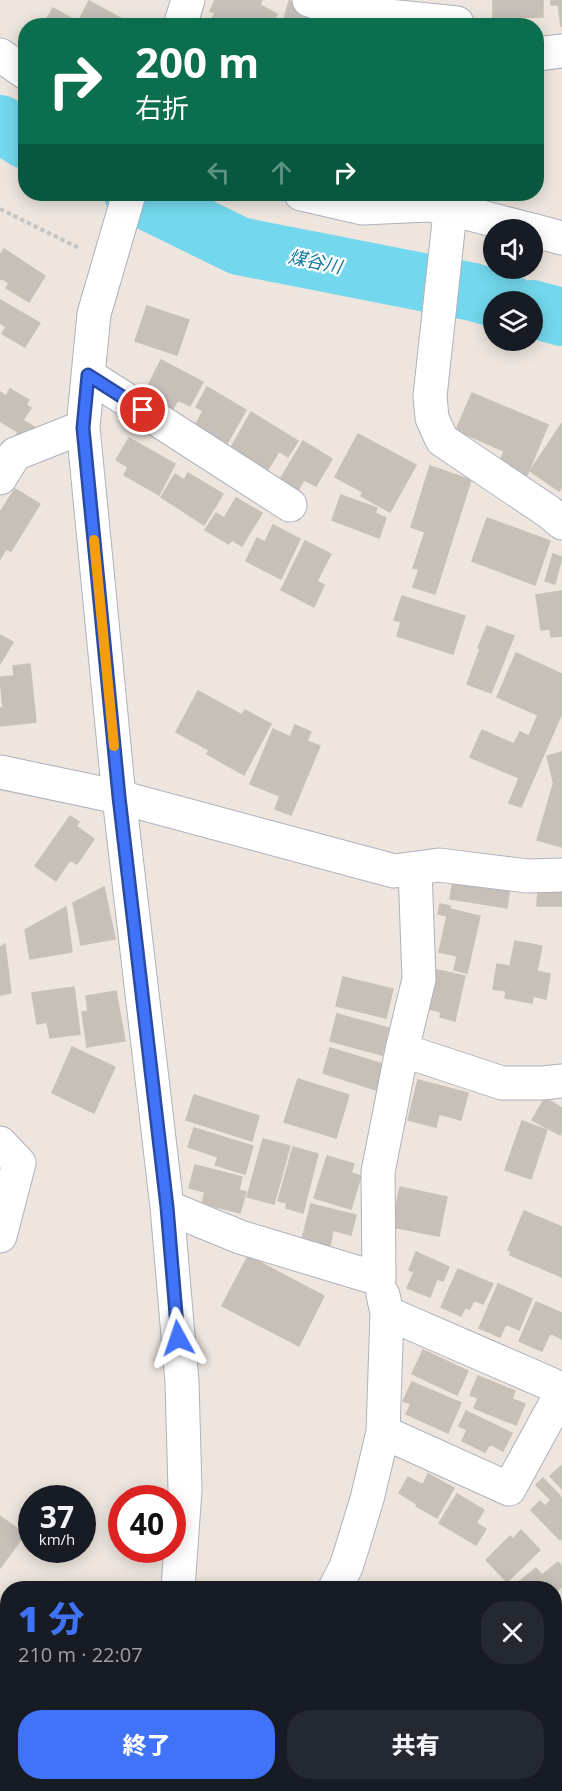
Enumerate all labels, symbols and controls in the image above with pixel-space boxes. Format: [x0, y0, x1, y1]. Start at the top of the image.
text: 200 m [135, 33, 259, 90]
icon: right [36, 42, 114, 120]
text: 右折 [135, 89, 189, 126]
icon: left [202, 156, 235, 189]
icon: ahead [265, 156, 298, 189]
icon: right [328, 156, 361, 189]
map controls [483, 219, 543, 351]
button: sound [483, 219, 543, 279]
water label: 煤谷川 [286, 244, 346, 279]
button: layers [483, 291, 543, 351]
pin [117, 384, 168, 435]
icon: arrive [126, 393, 159, 426]
position arrow [146, 1306, 210, 1370]
speed limit sign: 40 [108, 1485, 186, 1563]
text: 37 [40, 1496, 74, 1537]
text: km/h [39, 1529, 75, 1549]
text: 1 分 [18, 1594, 84, 1643]
button: close [481, 1601, 544, 1664]
text: 210 m · 22:07 [18, 1641, 143, 1668]
button: 終了 [18, 1710, 275, 1779]
button: 共有 [287, 1710, 544, 1779]

